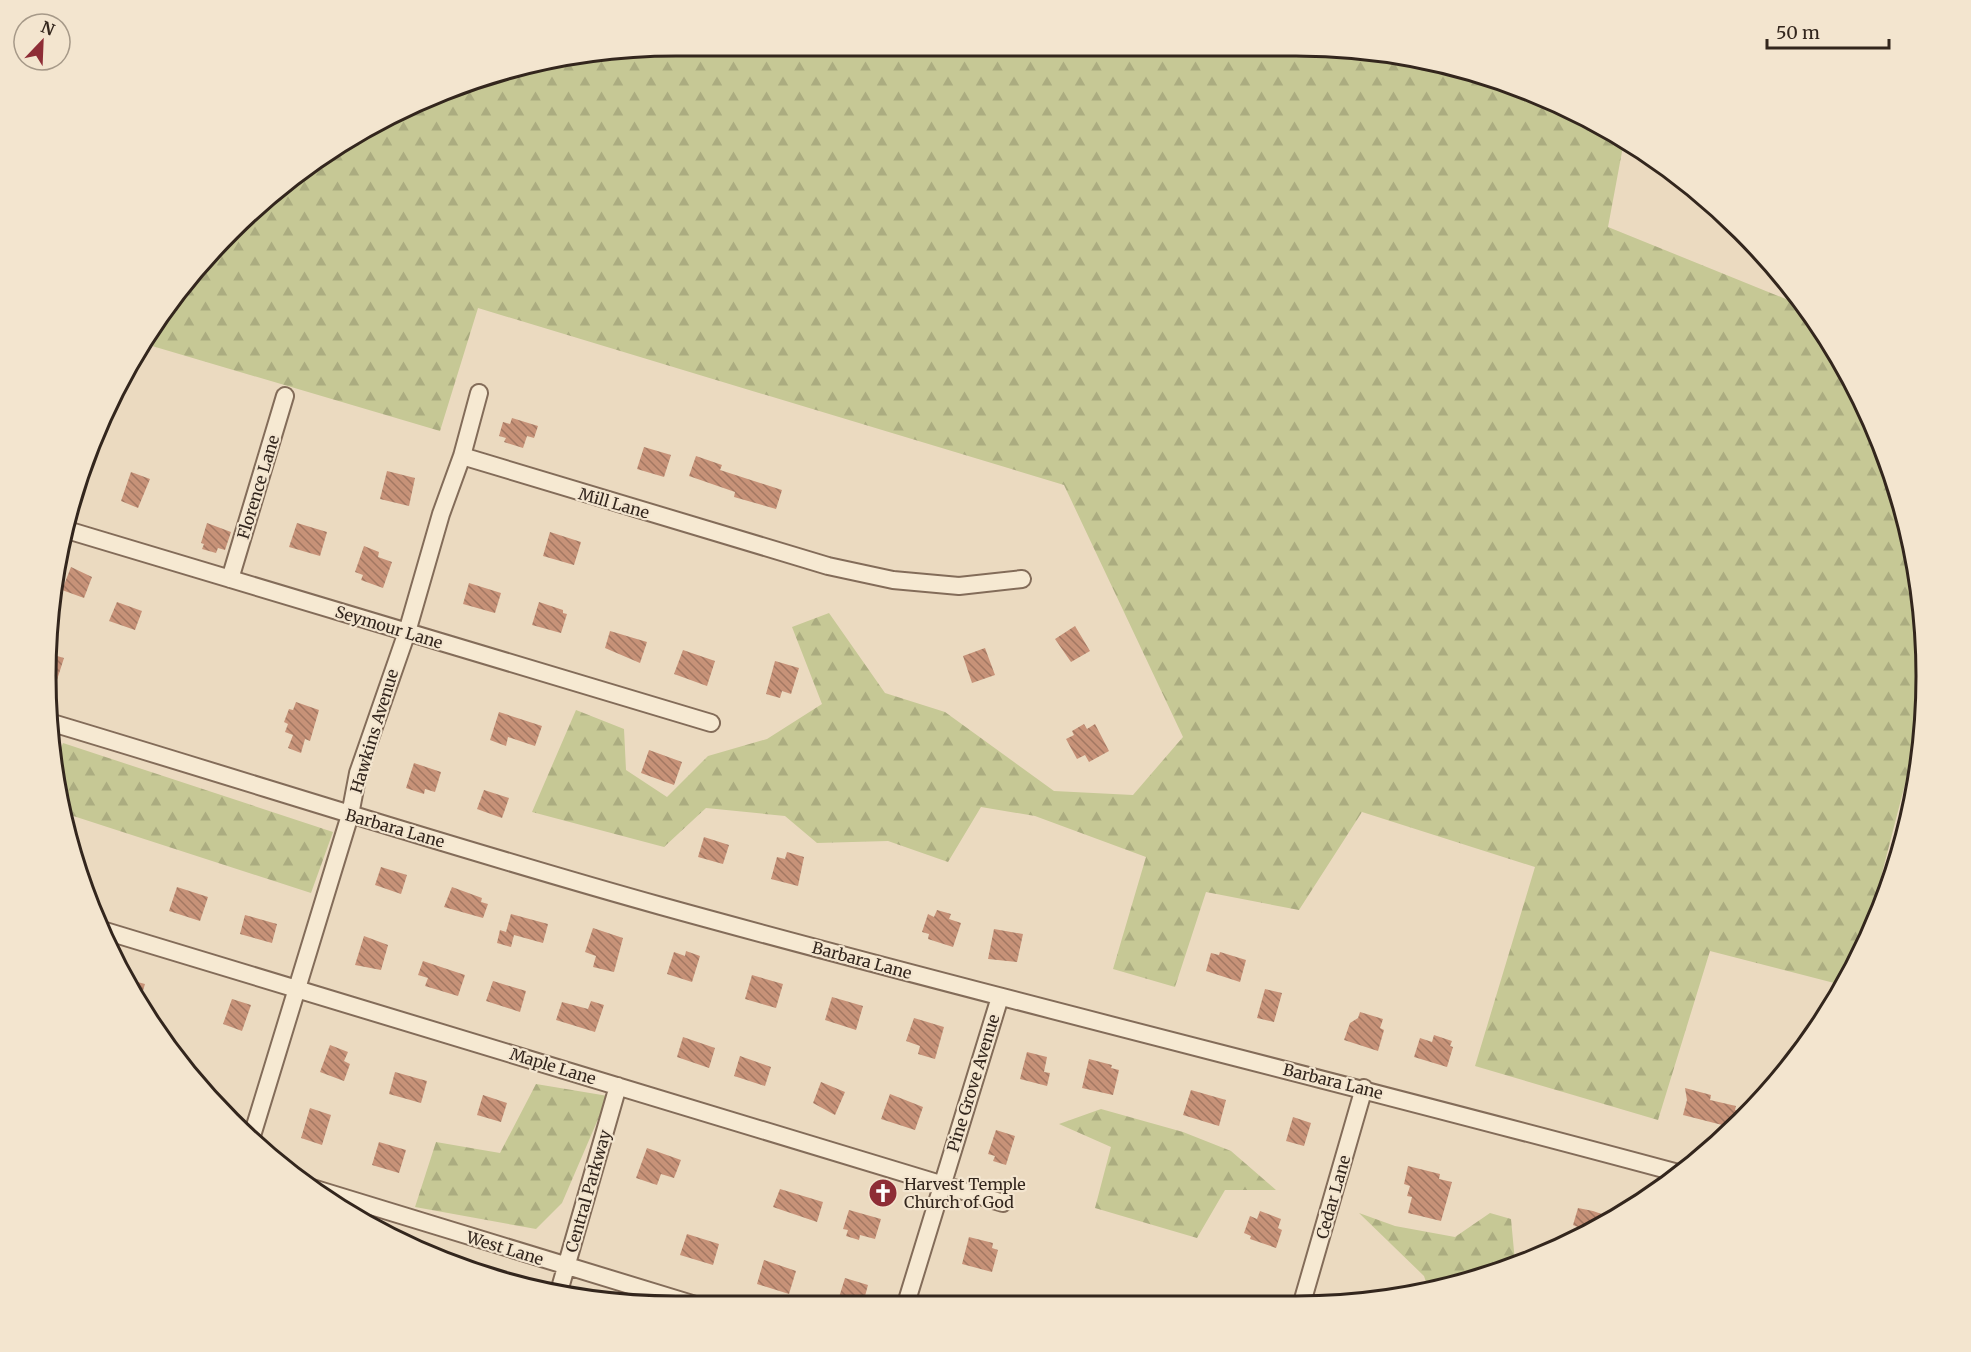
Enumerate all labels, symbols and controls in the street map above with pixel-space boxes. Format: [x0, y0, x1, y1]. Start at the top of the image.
north arrow [12, 12, 72, 72]
scale bar [1767, 12, 1888, 50]
text: N [38, 17, 58, 40]
text: 50 m [1776, 21, 1820, 44]
street label: Florence Lane [233, 433, 283, 541]
street label: Mill Lane [576, 483, 652, 523]
street label: Seymour Lane [333, 601, 445, 653]
street label: Hawkins Avenue [346, 667, 402, 795]
street label: Barbara Lane [343, 804, 447, 852]
street label: Barbara Lane [810, 937, 914, 983]
street label: Pine Grove Avenue [943, 1012, 1003, 1154]
street label: Maple Lane [508, 1043, 598, 1089]
street label: Barbara Lane [1281, 1059, 1385, 1103]
street label: Central Parkway [561, 1127, 615, 1255]
street label: Cedar Lane [1312, 1153, 1354, 1241]
place label: Harvest Temple Church of God [904, 1174, 1026, 1212]
church icon: Harvest Temple Church of God [867, 1177, 899, 1209]
street label: West Lane [463, 1227, 546, 1269]

